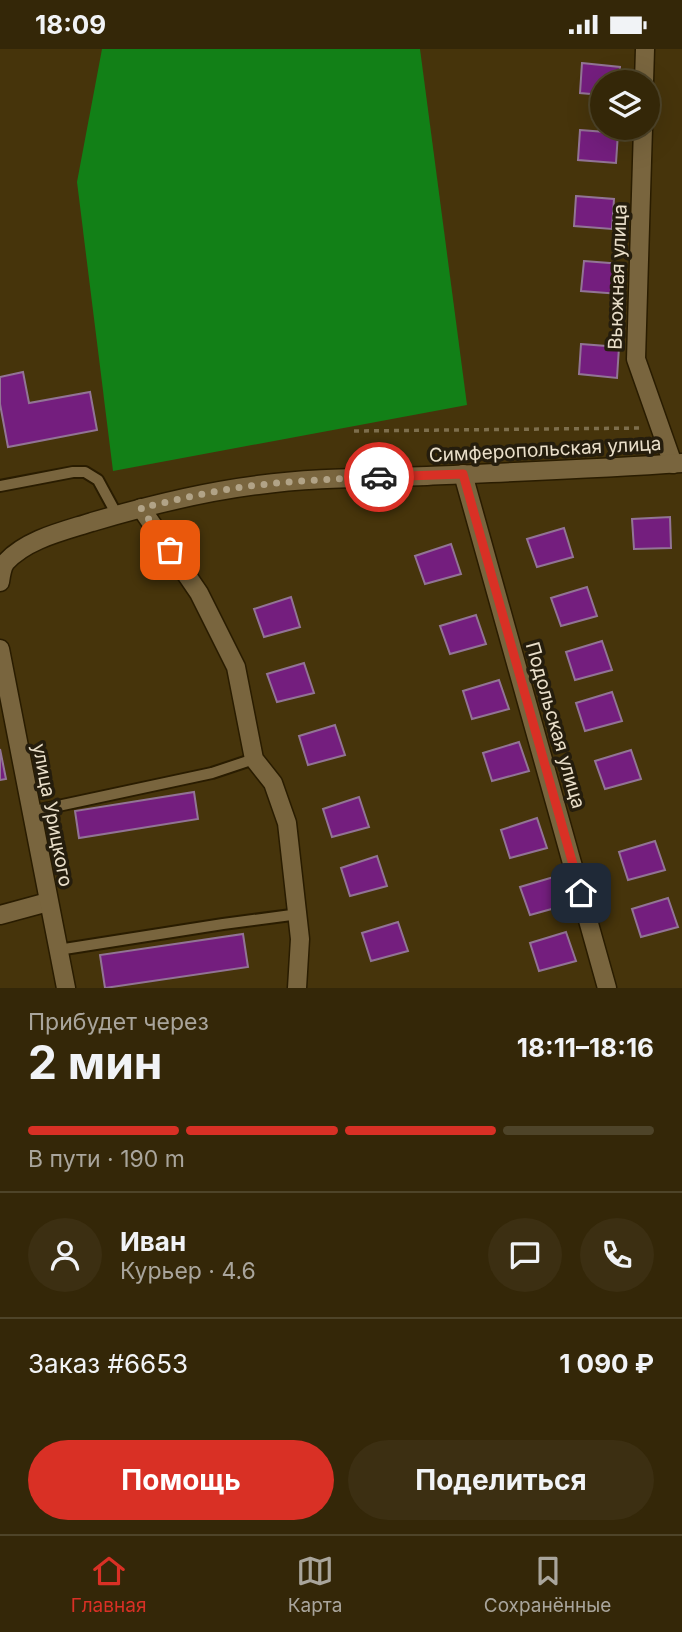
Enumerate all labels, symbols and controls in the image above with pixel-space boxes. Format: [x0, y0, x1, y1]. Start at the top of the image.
text: 18:09 [35, 9, 106, 40]
map controls [590, 70, 660, 140]
button: layers [590, 70, 660, 140]
street label: Вьюжная улица [603, 204, 632, 350]
street label: Симферопольская улица [428, 432, 662, 467]
courier [344, 442, 414, 512]
icon: car [360, 458, 398, 496]
pin [140, 520, 200, 580]
icon: bag [151, 531, 189, 569]
street label: Подольская улица [521, 639, 590, 811]
street label: улица Урицкого [27, 742, 78, 889]
pin [551, 863, 611, 923]
icon: home [562, 874, 600, 912]
text: Прибудет через [28, 1008, 209, 1036]
text: 18:11–18:16 [517, 1032, 654, 1063]
text: 2 мин [28, 1034, 163, 1090]
text: В пути · 190 m [28, 1145, 185, 1173]
button: person [28, 1218, 102, 1292]
button: chat [488, 1218, 562, 1292]
button: phone [580, 1218, 654, 1292]
text: Иван [120, 1226, 186, 1257]
text: Курьер · 4.6 [120, 1257, 256, 1285]
text: Заказ #6653 [28, 1348, 188, 1379]
text: 1 090 ₽ [559, 1348, 654, 1379]
button: Помощь [28, 1440, 334, 1520]
button: Поделиться [348, 1440, 654, 1520]
tab: Главная [71, 1552, 146, 1617]
tab: Карта [288, 1552, 342, 1617]
tab: Сохранённые [484, 1552, 611, 1617]

